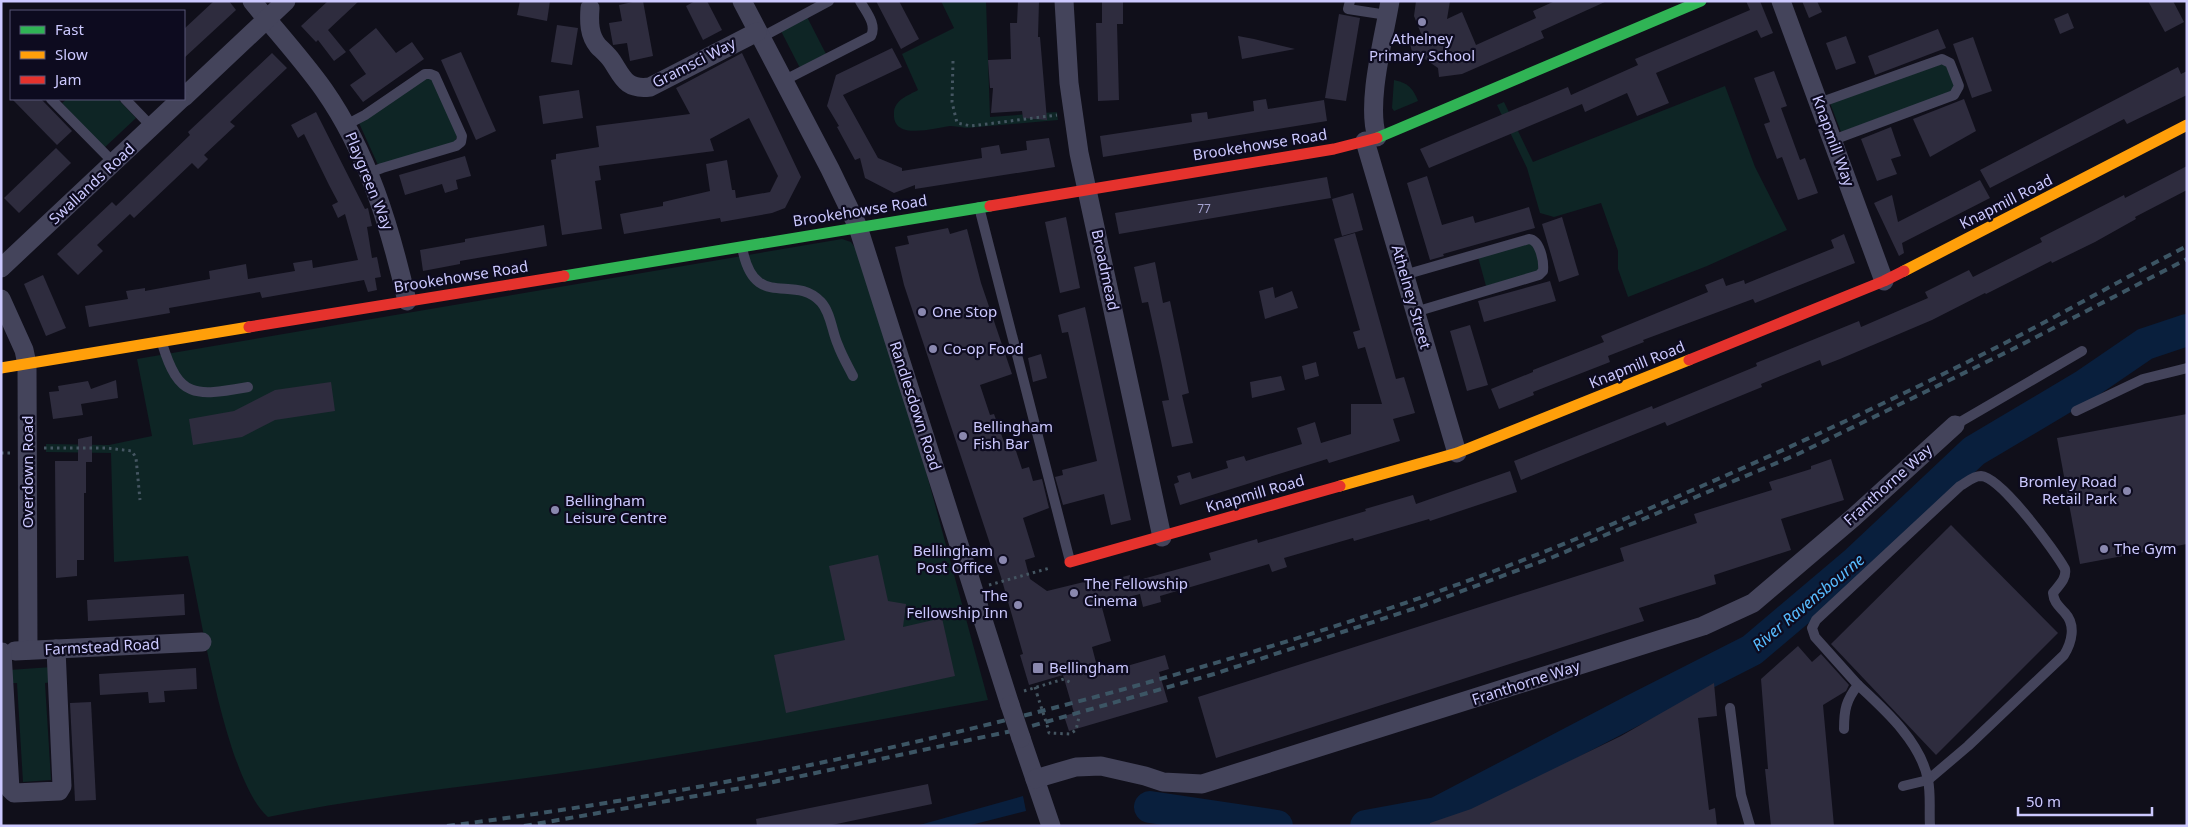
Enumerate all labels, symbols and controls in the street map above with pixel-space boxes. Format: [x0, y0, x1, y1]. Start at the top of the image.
legend [10, 10, 185, 100]
marker: Athelney Primary School [1416, 16, 1428, 28]
text: Fast [55, 19, 84, 39]
place label: Athelney Primary School [1369, 28, 1475, 65]
street label: Gramsci Way [648, 32, 739, 92]
text: Slow [55, 44, 88, 64]
text: Jam [53, 69, 82, 89]
street label: Knapmill Way [1808, 92, 1860, 189]
street label: Brookehowse Road [1191, 124, 1328, 165]
street label: Playgreen Way [341, 129, 399, 233]
street label: Swallands Road [44, 138, 138, 228]
street label: Knapmill Road [1956, 169, 2055, 233]
street label: Brookehowse Road [791, 190, 928, 231]
house number: 77 [1197, 200, 1211, 217]
street label: Broadmead [1088, 227, 1124, 312]
street label: Athelney Street [1388, 242, 1437, 352]
street label: Brookehowse Road [392, 256, 529, 297]
place label: One Stop [932, 301, 997, 321]
marker: One Stop [916, 306, 928, 318]
street label: Knapmill Road [1586, 336, 1688, 392]
place label: Co-op Food [943, 338, 1024, 358]
street label: Randlesdown Road [886, 339, 946, 473]
marker: Co-op Food [927, 343, 939, 355]
street label: Overdown Road [17, 416, 37, 528]
place label: Bellingham Fish Bar [973, 416, 1053, 453]
marker: Bellingham Fish Bar [957, 430, 969, 442]
street label: Franthorne Way [1839, 439, 1936, 529]
street label: Knapmill Road [1203, 469, 1306, 517]
place label: Bromley Road Retail Park [2019, 471, 2117, 508]
marker: Bromley Road Retail Park [2121, 485, 2133, 497]
place label: Bellingham Leisure Centre [565, 490, 667, 527]
marker: Bellingham Leisure Centre [549, 504, 561, 516]
place label: The Gym [2114, 538, 2177, 558]
place label: Bellingham Post Office [913, 540, 993, 577]
marker: The Gym [2098, 543, 2110, 555]
water label: River Ravensbourne [1747, 548, 1869, 656]
marker: Bellingham Post Office [997, 554, 1009, 566]
place label: The Fellowship Cinema [1084, 573, 1188, 610]
place label: The Fellowship Inn [906, 585, 1008, 622]
marker: The Fellowship Cinema [1068, 587, 1080, 599]
marker: The Fellowship Inn [1012, 599, 1024, 611]
street label: Farmstead Road [44, 633, 160, 659]
street label: Franthorne Way [1469, 655, 1583, 709]
place label: Bellingham [1049, 657, 1129, 677]
marker: Bellingham [1031, 661, 1045, 675]
scale bar [2018, 784, 2152, 816]
text: 50 m [2026, 791, 2061, 811]

